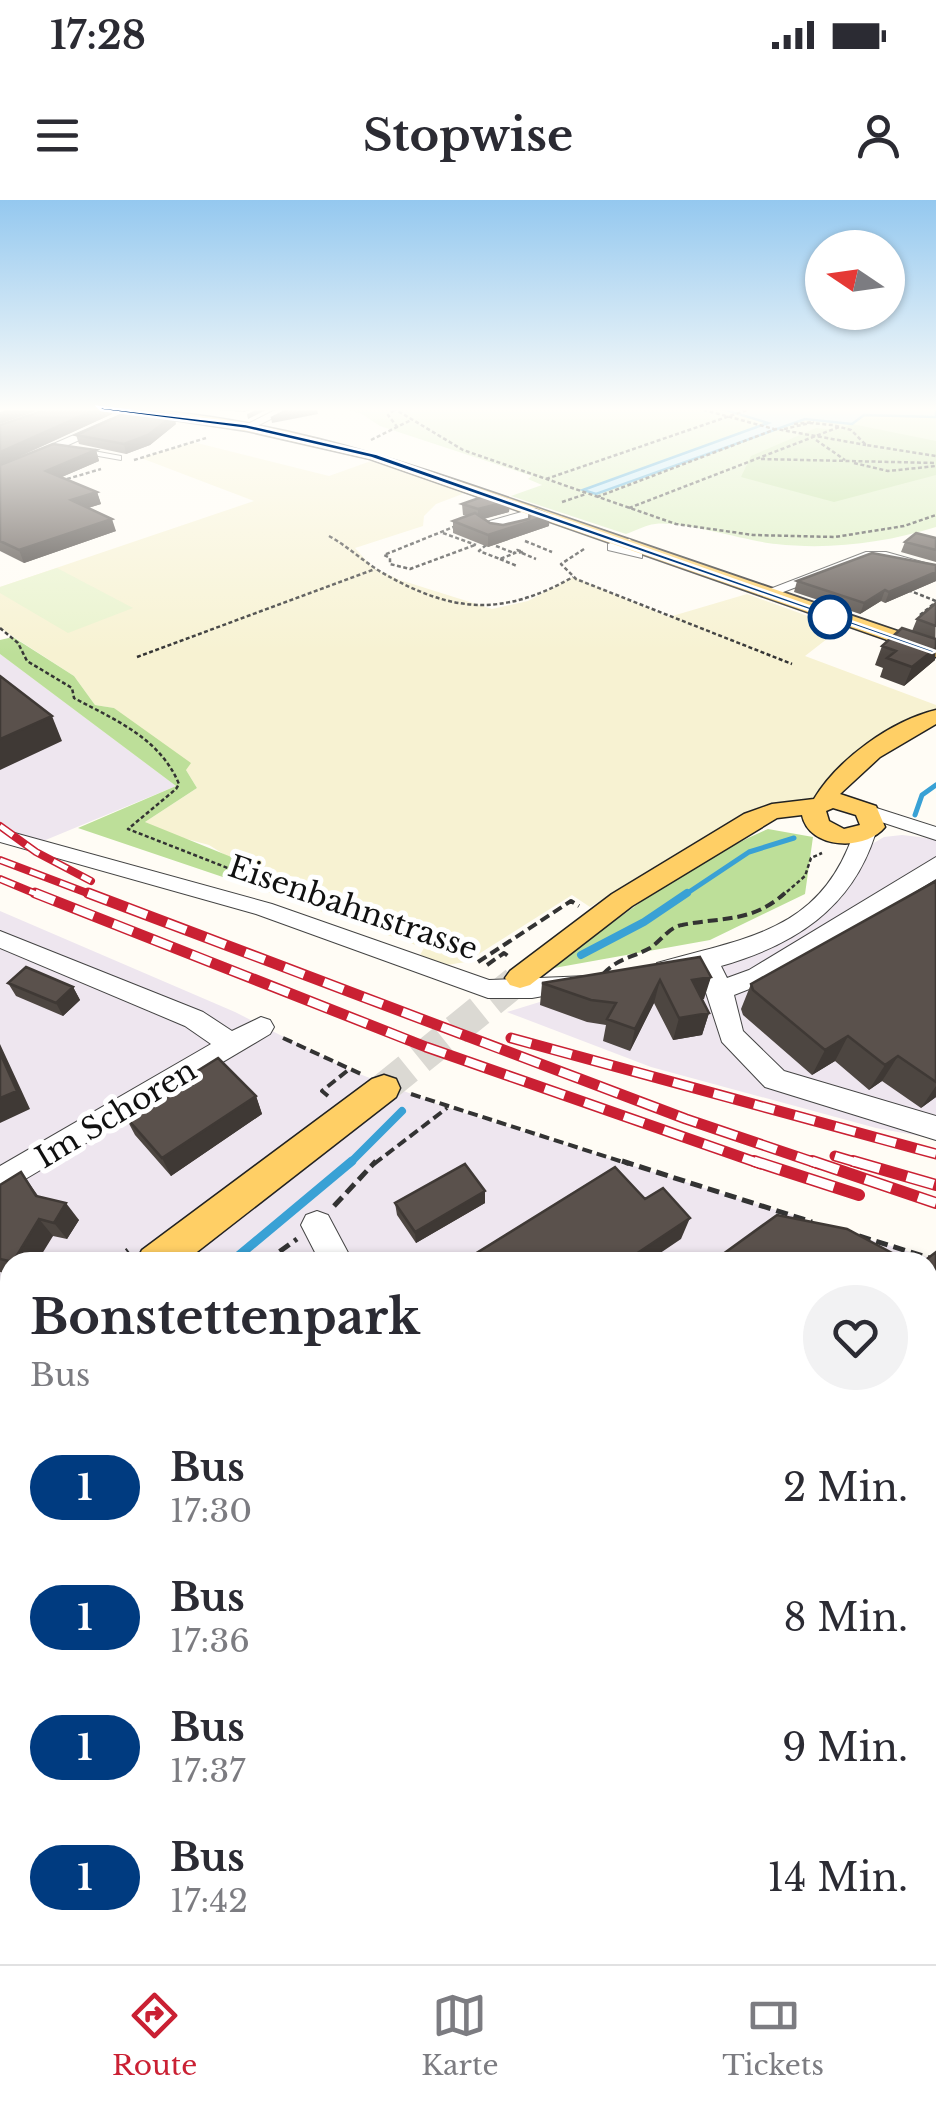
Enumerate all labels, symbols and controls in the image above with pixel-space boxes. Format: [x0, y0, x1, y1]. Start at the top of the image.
text: 17:28 [50, 12, 146, 59]
text: Stopwise [363, 107, 573, 163]
icon: menu [30, 108, 85, 163]
icon: person [851, 108, 906, 163]
north arrow [805, 230, 905, 330]
map controls [805, 230, 905, 330]
unlabelled marker [809, 596, 851, 638]
street label: Eisenbahnstrasse [224, 847, 483, 968]
street label: Im Schoren [29, 1051, 203, 1176]
button: heart [803, 1285, 908, 1390]
text: Bonstettenpark [30, 1287, 420, 1347]
text: Bus [30, 1355, 90, 1395]
text: Bus [170, 1444, 245, 1491]
text: 2 Min. [783, 1464, 908, 1511]
text: 1 [77, 1466, 93, 1509]
text: 17:30 [170, 1491, 252, 1531]
text: Bus [170, 1574, 245, 1621]
text: 8 Min. [783, 1594, 908, 1641]
text: 1 [77, 1596, 93, 1639]
text: 17:36 [170, 1621, 250, 1661]
text: Bus [170, 1704, 245, 1751]
text: 9 Min. [782, 1724, 908, 1771]
text: 1 [77, 1726, 93, 1769]
text: 17:37 [170, 1751, 245, 1791]
text: Bus [170, 1834, 245, 1881]
text: 14 Min. [767, 1854, 908, 1901]
text: 1 [77, 1856, 93, 1899]
text: 17:42 [170, 1881, 248, 1921]
tab: Route [112, 1988, 197, 2083]
tab: Karte [421, 1988, 499, 2083]
tab: Tickets [722, 1988, 824, 2083]

